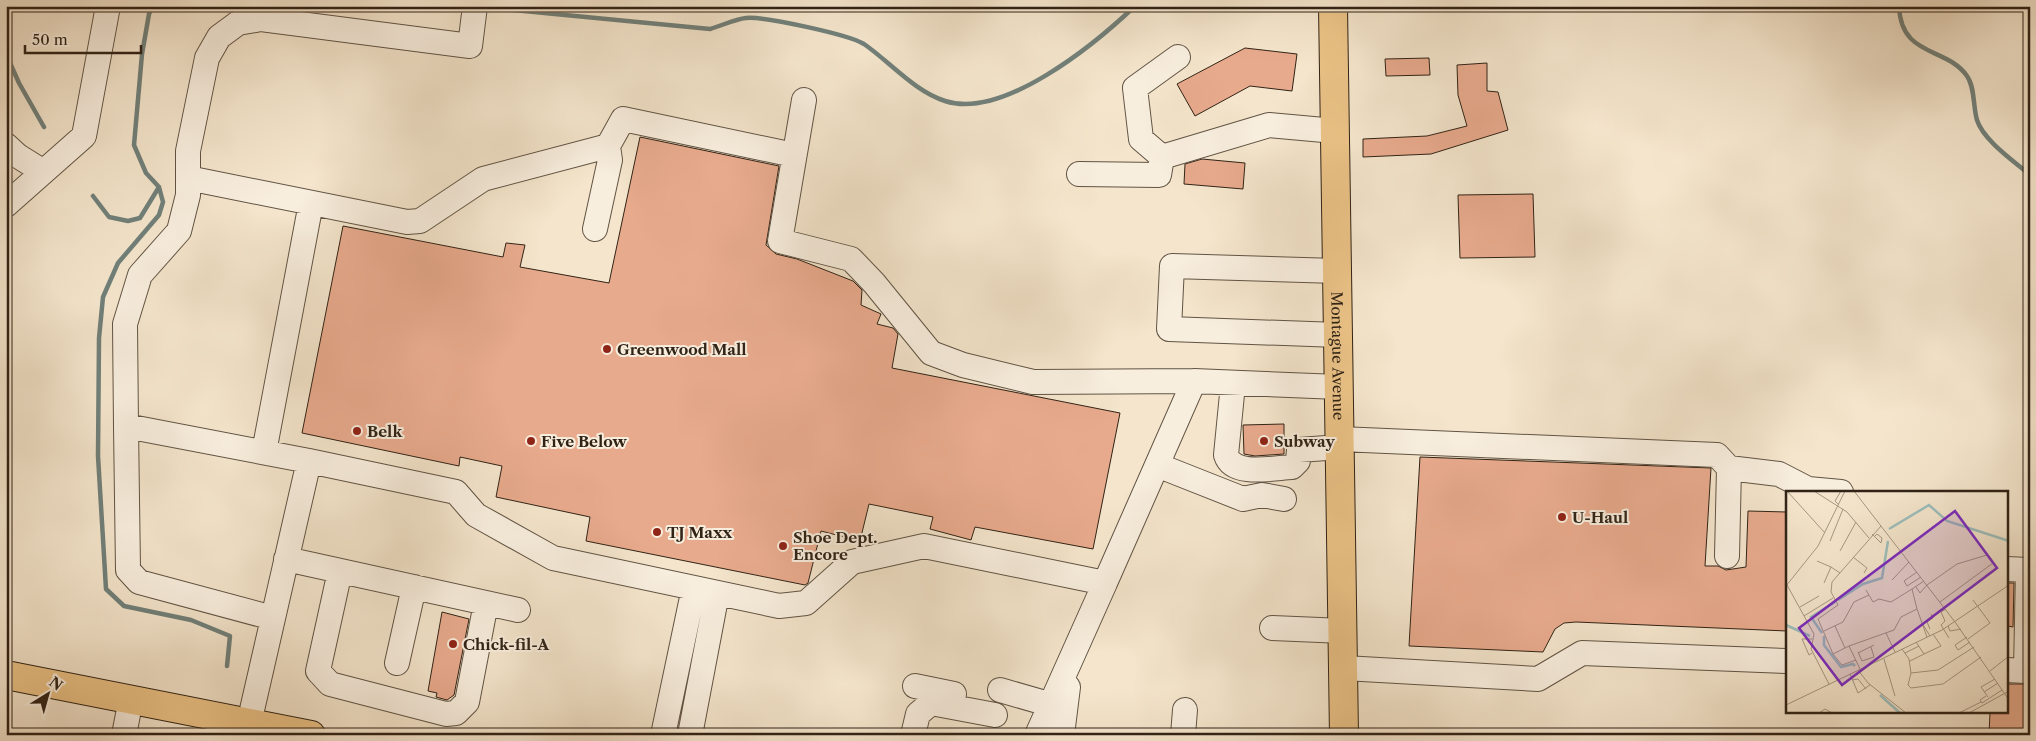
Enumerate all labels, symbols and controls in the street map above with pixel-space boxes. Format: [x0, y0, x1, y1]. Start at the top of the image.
scale bar [25, 22, 141, 54]
text: 50 m [32, 30, 68, 49]
street label: Montague Avenue [1328, 291, 1349, 421]
place label: Greenwood Mall [617, 340, 747, 359]
marker: Greenwood Mall [601, 343, 613, 355]
place label: Belk [367, 422, 403, 441]
marker: Belk [351, 425, 363, 437]
place label: Five Below [541, 432, 628, 451]
place label: Subway [1274, 432, 1335, 451]
marker: Five Below [525, 435, 537, 447]
marker: Subway [1258, 435, 1270, 447]
inset map [1786, 491, 2008, 714]
place label: U-Haul [1572, 508, 1628, 527]
marker: U-Haul [1556, 511, 1568, 523]
place label: TJ Maxx [667, 523, 733, 542]
marker: TJ Maxx [651, 526, 663, 538]
place label: Shoe Dept. Encore [793, 528, 877, 564]
marker: Shoe Dept. Encore [777, 540, 789, 552]
place label: Chick-fil-A [463, 635, 550, 654]
marker: Chick-fil-A [447, 638, 459, 650]
north arrow [22, 668, 72, 718]
text: N [46, 673, 66, 694]

